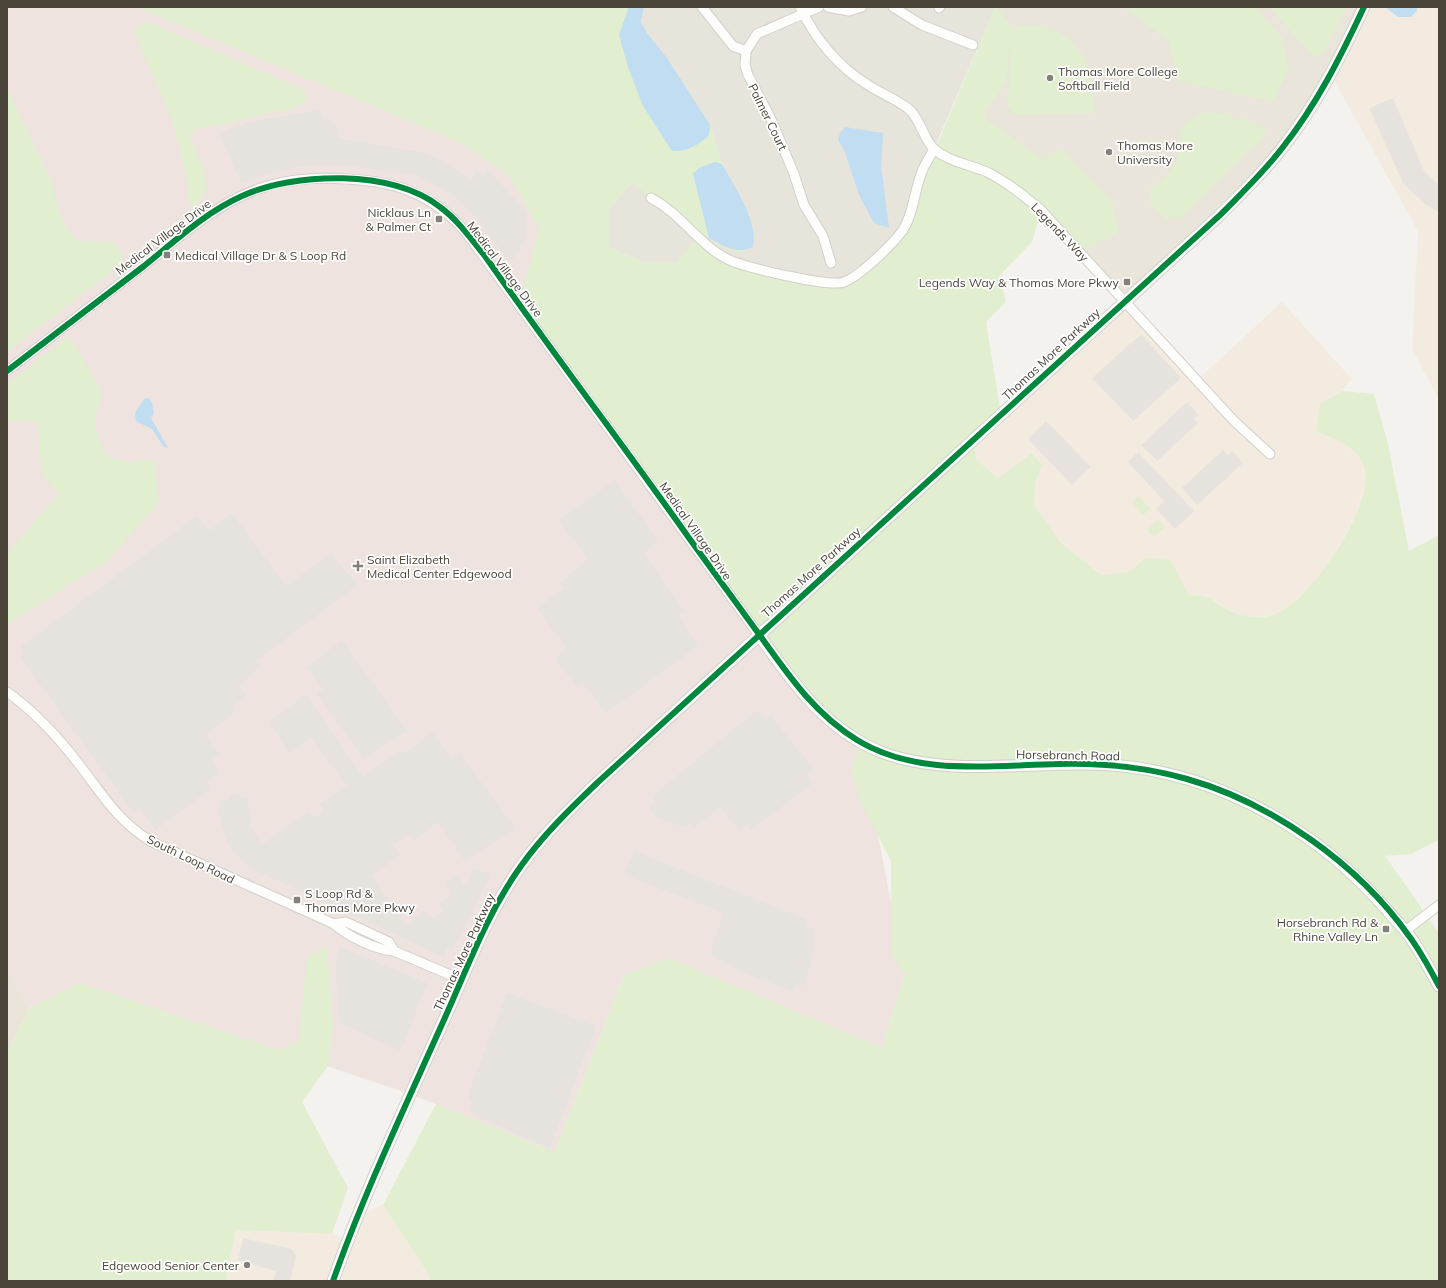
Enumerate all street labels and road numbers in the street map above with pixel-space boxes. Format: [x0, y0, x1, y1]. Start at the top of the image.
street label: Palmer Court [745, 81, 791, 153]
street label: Medical Village Drive [112, 196, 214, 278]
street label: Legends Way [1028, 199, 1092, 265]
street label: Medical Village Drive [464, 218, 546, 320]
street label: Thomas More Parkway [999, 304, 1103, 403]
street label: Medical Village Drive [657, 479, 735, 583]
street label: Thomas More Parkway [758, 523, 864, 620]
street label: Horsebranch Road [1016, 747, 1120, 763]
street label: South Loop Road [145, 831, 237, 887]
street label: Thomas More Parkway [430, 890, 498, 1013]

